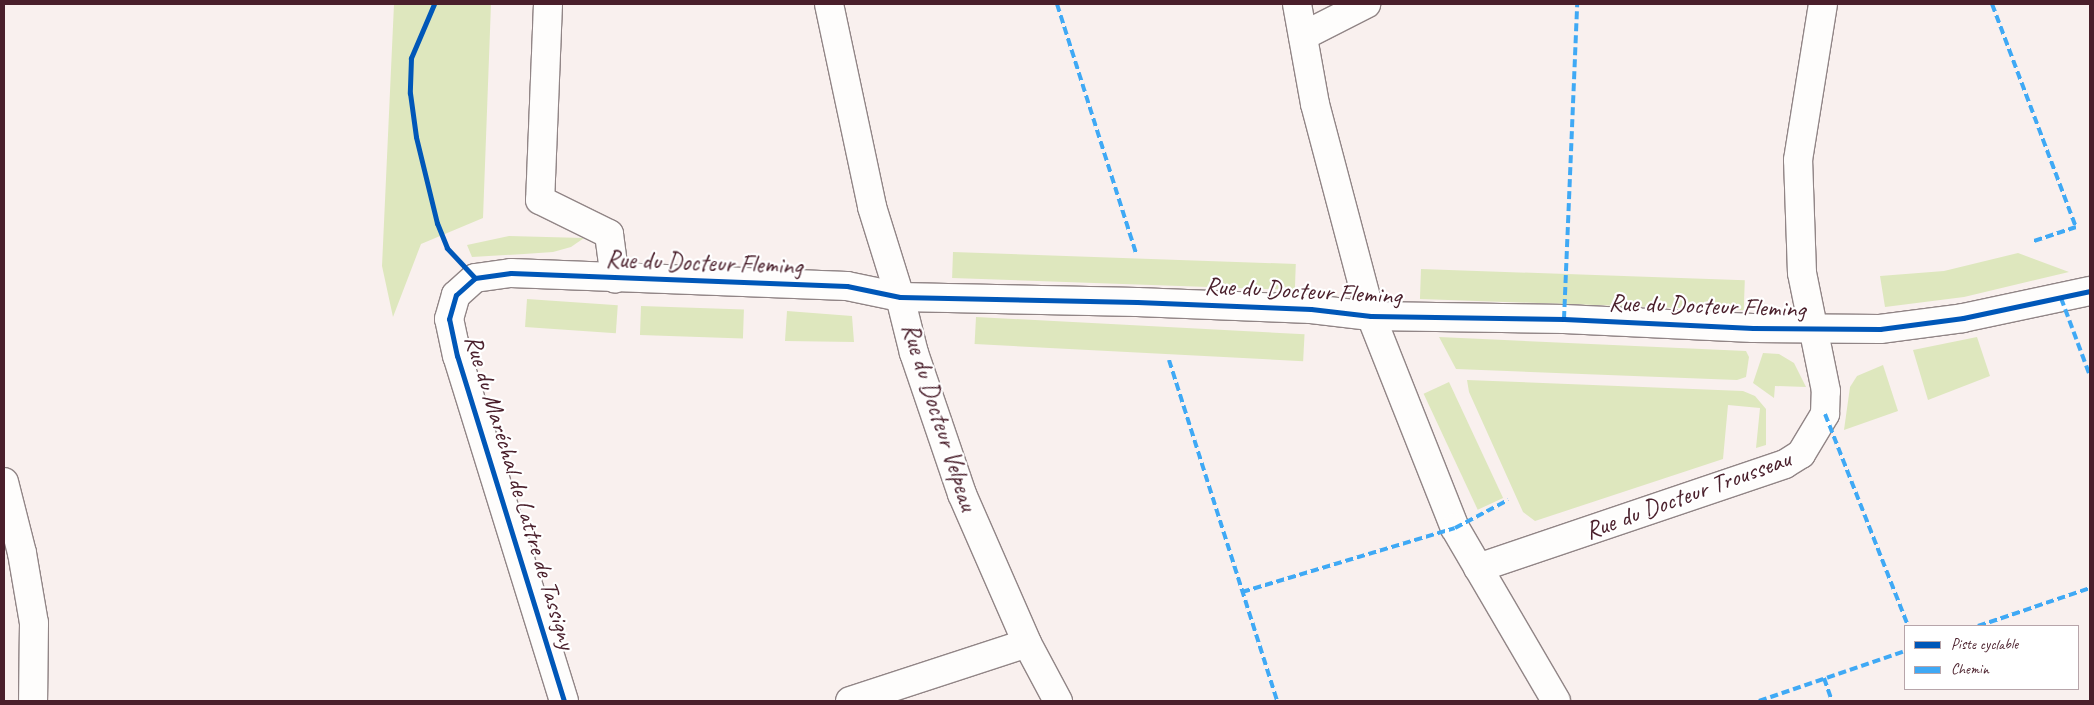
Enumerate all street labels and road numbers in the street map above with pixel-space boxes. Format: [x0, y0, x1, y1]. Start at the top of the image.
street label: Rue du Docteur Fleming [604, 245, 804, 281]
street label: Rue du Docteur Fleming [1203, 271, 1403, 311]
street label: Rue du Docteur Fleming [1607, 288, 1807, 324]
street label: Rue du Docteur Velpeau [895, 320, 983, 514]
street label: Rue du Maréchal de Lattre de Tassigny [458, 331, 582, 653]
street label: Rue du Docteur Trousseau [1581, 444, 1795, 546]

